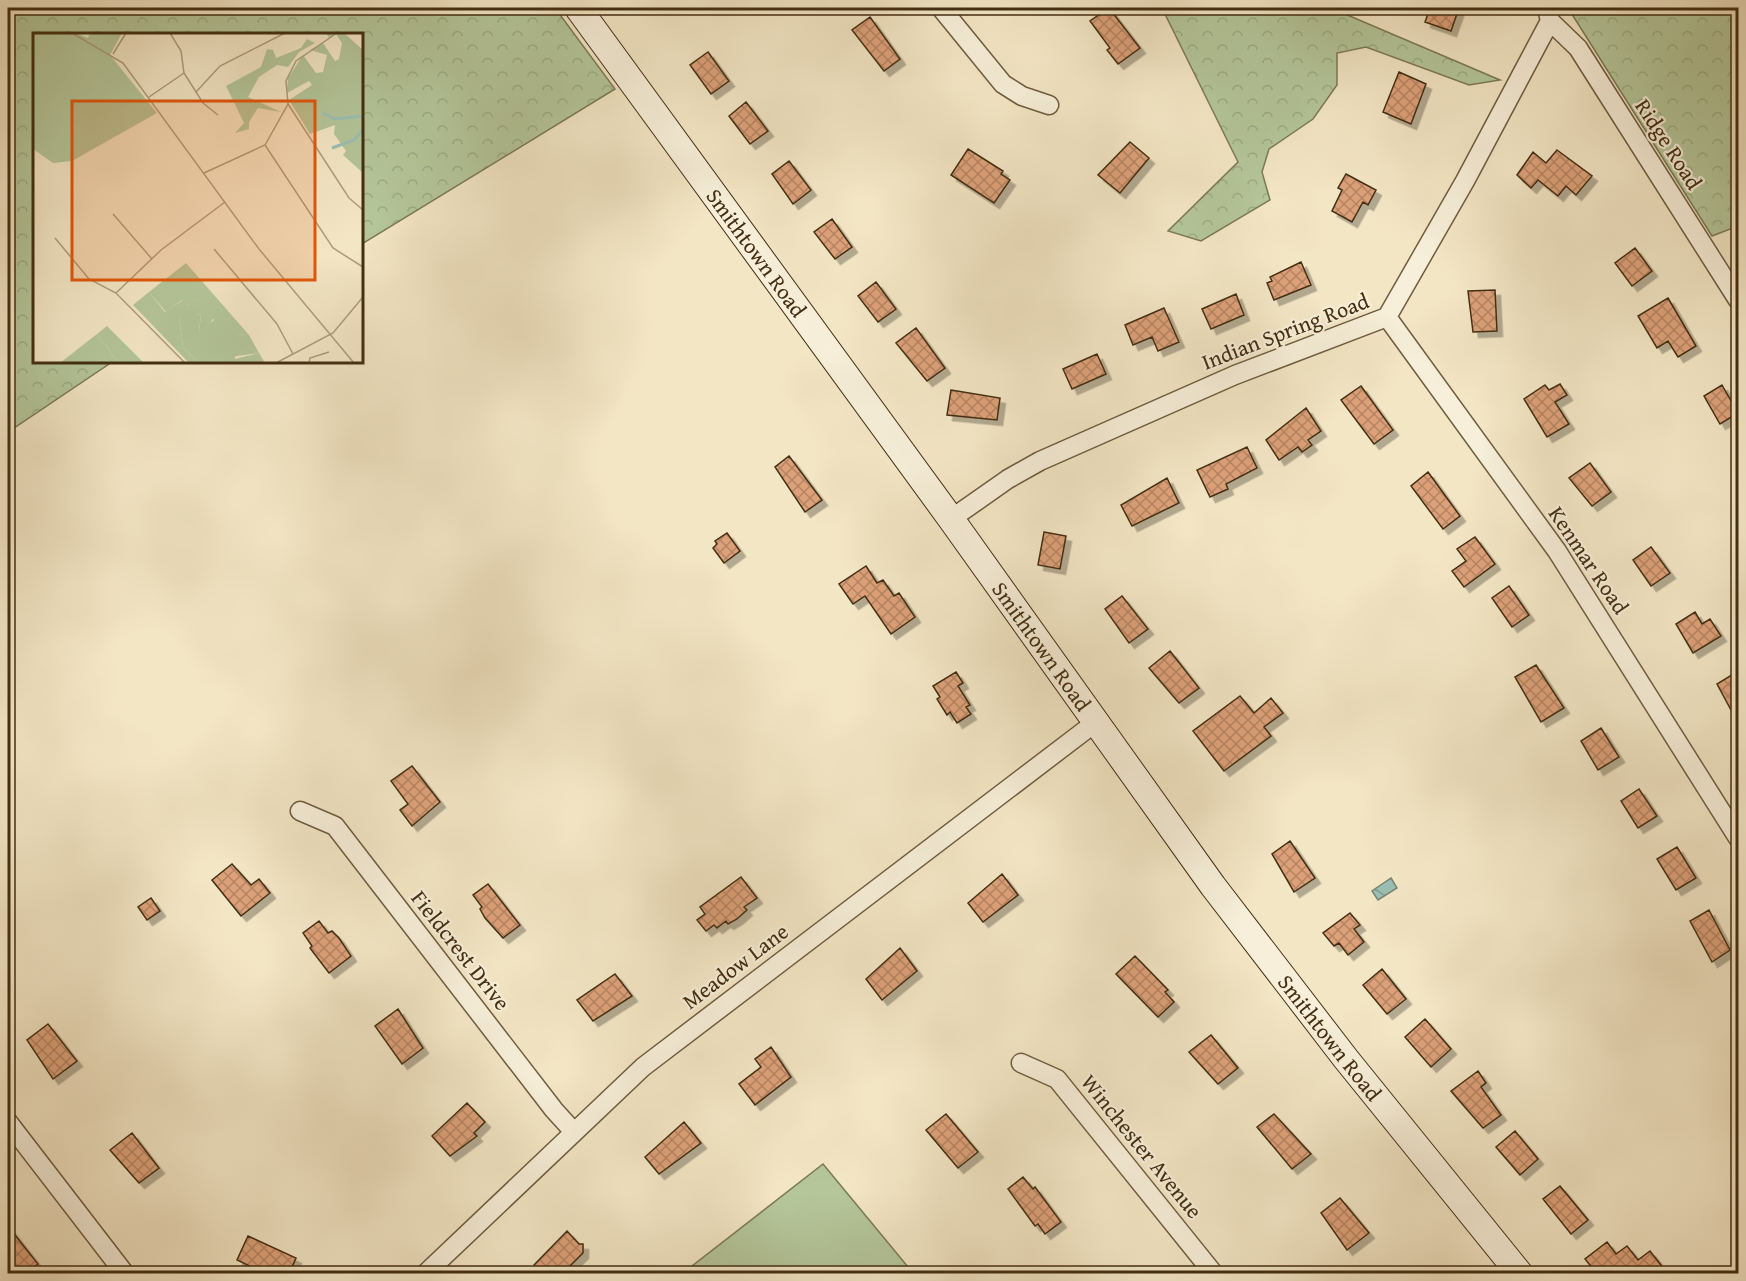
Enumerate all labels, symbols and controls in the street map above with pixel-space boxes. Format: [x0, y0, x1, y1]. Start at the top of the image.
inset map [33, 33, 363, 363]
street label: Ridge Road [1628, 92, 1711, 196]
street label: Smithtown Road [699, 182, 815, 324]
street label: Indian Spring Road [1197, 284, 1373, 378]
street label: Kenmar Road [1541, 500, 1637, 621]
street label: Smithtown Road [984, 575, 1099, 718]
street label: Fieldcrest Drive [404, 883, 518, 1017]
street label: Meadow Lane [675, 915, 795, 1017]
street label: Smithtown Road [1270, 967, 1390, 1108]
street label: Winchester Avenue [1074, 1067, 1210, 1225]

